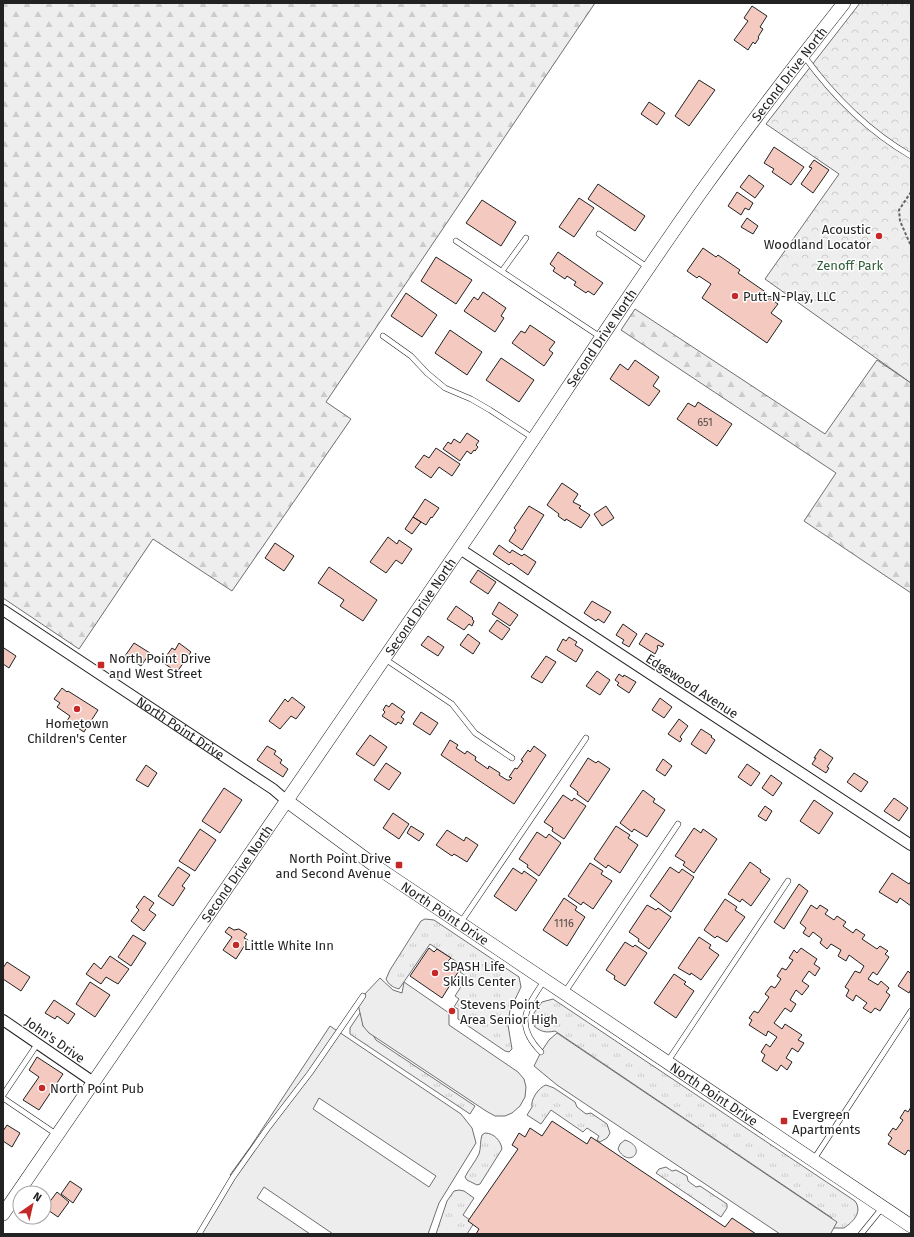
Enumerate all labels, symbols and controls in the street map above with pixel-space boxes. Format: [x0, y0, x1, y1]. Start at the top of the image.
street label: Second Drive North [748, 24, 830, 124]
place label: Acoustic Woodland Locator [764, 222, 871, 252]
marker: Acoustic Woodland Locator [874, 231, 884, 241]
park label: Zenoff Park [817, 258, 884, 273]
street label: Second Drive North [563, 286, 639, 389]
place label: Putt-N-Play, LLC [743, 289, 837, 304]
marker: Putt-N-Play, LLC [730, 291, 740, 301]
house number: 651 [697, 416, 713, 429]
street label: Second Drive North [382, 555, 459, 658]
place label: North Point Drive and West Street [109, 651, 211, 681]
street label: Edgewood Avenue [643, 651, 741, 721]
marker: North Point Drive and West Street [96, 660, 106, 670]
street label: North Point Drive [134, 693, 227, 762]
marker: Hometown Children's Center [72, 704, 82, 714]
place label: Hometown Children's Center [27, 716, 127, 746]
street label: Second Drive North [198, 822, 275, 925]
place label: North Point Drive and Second Avenue [275, 851, 391, 881]
marker: North Point Drive and Second Avenue [394, 860, 404, 870]
street label: North Point Drive [399, 878, 492, 948]
house number: 1116 [554, 917, 574, 930]
place label: Little White Inn [244, 938, 334, 953]
marker: Little White Inn [231, 940, 241, 950]
place label: SPASH Life Skills Center [443, 959, 516, 989]
marker: SPASH Life Skills Center [430, 968, 440, 978]
place label: Stevens Point Area Senior High [460, 997, 558, 1027]
marker: Stevens Point Area Senior High [447, 1006, 457, 1016]
street label: John's Drive [22, 1014, 88, 1066]
street label: North Point Drive [668, 1059, 761, 1128]
place label: North Point Pub [50, 1081, 144, 1096]
marker: North Point Pub [37, 1083, 47, 1093]
place label: Evergreen Apartments [792, 1107, 860, 1137]
marker: Evergreen Apartments [779, 1116, 789, 1126]
north arrow [12, 1185, 52, 1225]
text: N [31, 1190, 44, 1205]

